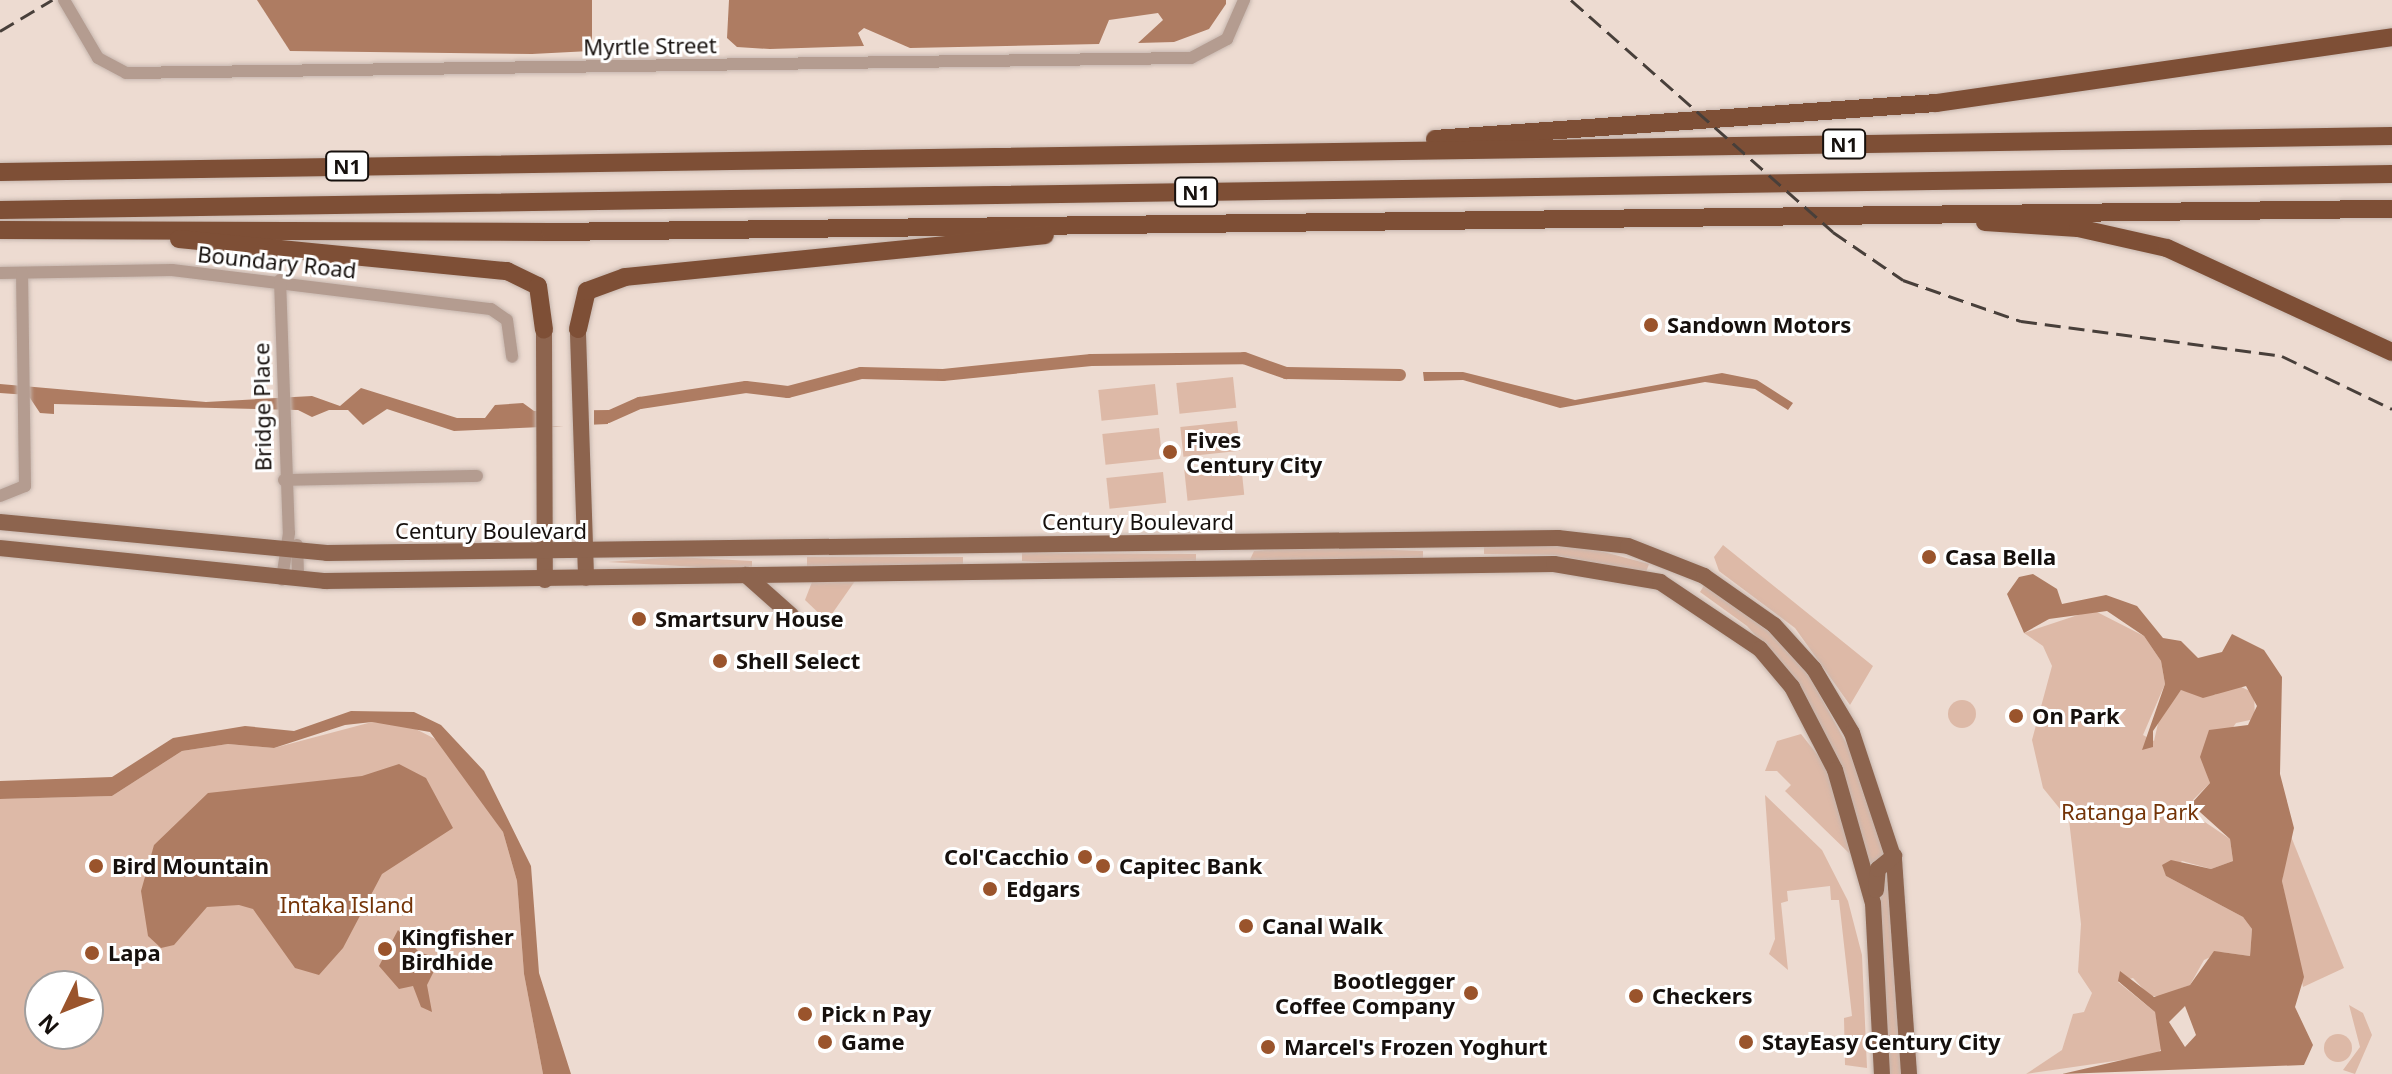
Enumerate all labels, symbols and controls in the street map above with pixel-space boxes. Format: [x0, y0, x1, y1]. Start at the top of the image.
street label: Myrtle Street [583, 32, 717, 60]
road number: N1 [1822, 128, 1866, 160]
road number: N1 [325, 150, 369, 182]
road number: N1 [1174, 176, 1218, 208]
street label: Boundary Road [196, 241, 358, 283]
place label: Sandown Motors [1667, 312, 1851, 338]
marker: Sandown Motors [1642, 316, 1660, 334]
street label: Bridge Place [248, 343, 276, 471]
place label: Fives Century City [1186, 426, 1322, 478]
marker: Fives Century City [1161, 443, 1179, 461]
street label: Century Boulevard [1042, 509, 1234, 535]
street label: Century Boulevard [395, 518, 587, 544]
place label: Casa Bella [1945, 544, 2056, 570]
marker: Casa Bella [1920, 548, 1938, 566]
place label: Smartsurv House [655, 606, 844, 632]
marker: Smartsurv House [630, 610, 648, 628]
place label: Shell Select [736, 648, 860, 674]
marker: Shell Select [711, 652, 729, 670]
place label: On Park [2032, 703, 2120, 729]
marker: On Park [2007, 707, 2025, 725]
park label: Ratanga Park [2061, 799, 2199, 825]
place label: Col'Cacchio [944, 844, 1069, 870]
marker: Col'Cacchio [1076, 848, 1094, 866]
place label: Bird Mountain [112, 853, 269, 879]
place label: Capitec Bank [1119, 853, 1262, 879]
marker: Bird Mountain [87, 857, 105, 875]
marker: Capitec Bank [1094, 857, 1112, 875]
place label: Edgars [1006, 876, 1080, 902]
marker: Edgars [981, 880, 999, 898]
park label: Intaka Island [280, 892, 414, 918]
place label: Canal Walk [1262, 913, 1383, 939]
marker: Canal Walk [1237, 917, 1255, 935]
place label: Kingfisher Birdhide [401, 923, 514, 974]
place label: Lapa [108, 940, 161, 966]
marker: Kingfisher Birdhide [376, 940, 394, 958]
marker: Lapa [83, 944, 101, 962]
place label: Bootlegger Coffee Company [1275, 967, 1455, 1018]
north arrow [24, 970, 104, 1050]
place label: Checkers [1652, 983, 1753, 1009]
marker: Bootlegger Coffee Company [1462, 984, 1480, 1002]
marker: Checkers [1627, 987, 1645, 1005]
place label: Pick n Pay [821, 1001, 931, 1027]
marker: Pick n Pay [796, 1005, 814, 1023]
text: N [31, 1008, 65, 1042]
place label: Game [841, 1029, 905, 1055]
place label: StayEasy Century City [1762, 1029, 2001, 1055]
marker: Game [816, 1033, 834, 1051]
marker: StayEasy Century City [1737, 1033, 1755, 1051]
place label: Marcel's Frozen Yoghurt [1284, 1034, 1548, 1060]
marker: Marcel's Frozen Yoghurt [1259, 1038, 1277, 1056]

